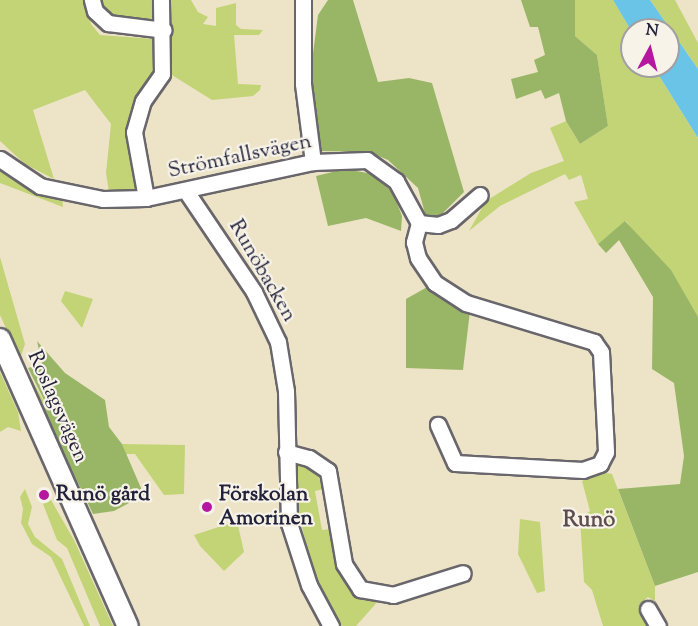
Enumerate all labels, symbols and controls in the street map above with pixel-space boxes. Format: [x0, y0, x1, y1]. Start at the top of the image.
north arrow [620, 18, 680, 78]
text: N [644, 19, 660, 44]
street label: Strömfallsvägen [166, 129, 314, 185]
street label: Runöbacken [223, 216, 301, 326]
street label: Roslagsvägen [21, 347, 93, 467]
place label: Runö gård [56, 482, 150, 508]
place label: Förskolan Amorinen [219, 482, 313, 532]
marker: Runö gård [37, 488, 51, 502]
marker: Förskolan Amorinen [200, 500, 214, 514]
district label: Runö [563, 509, 615, 535]

